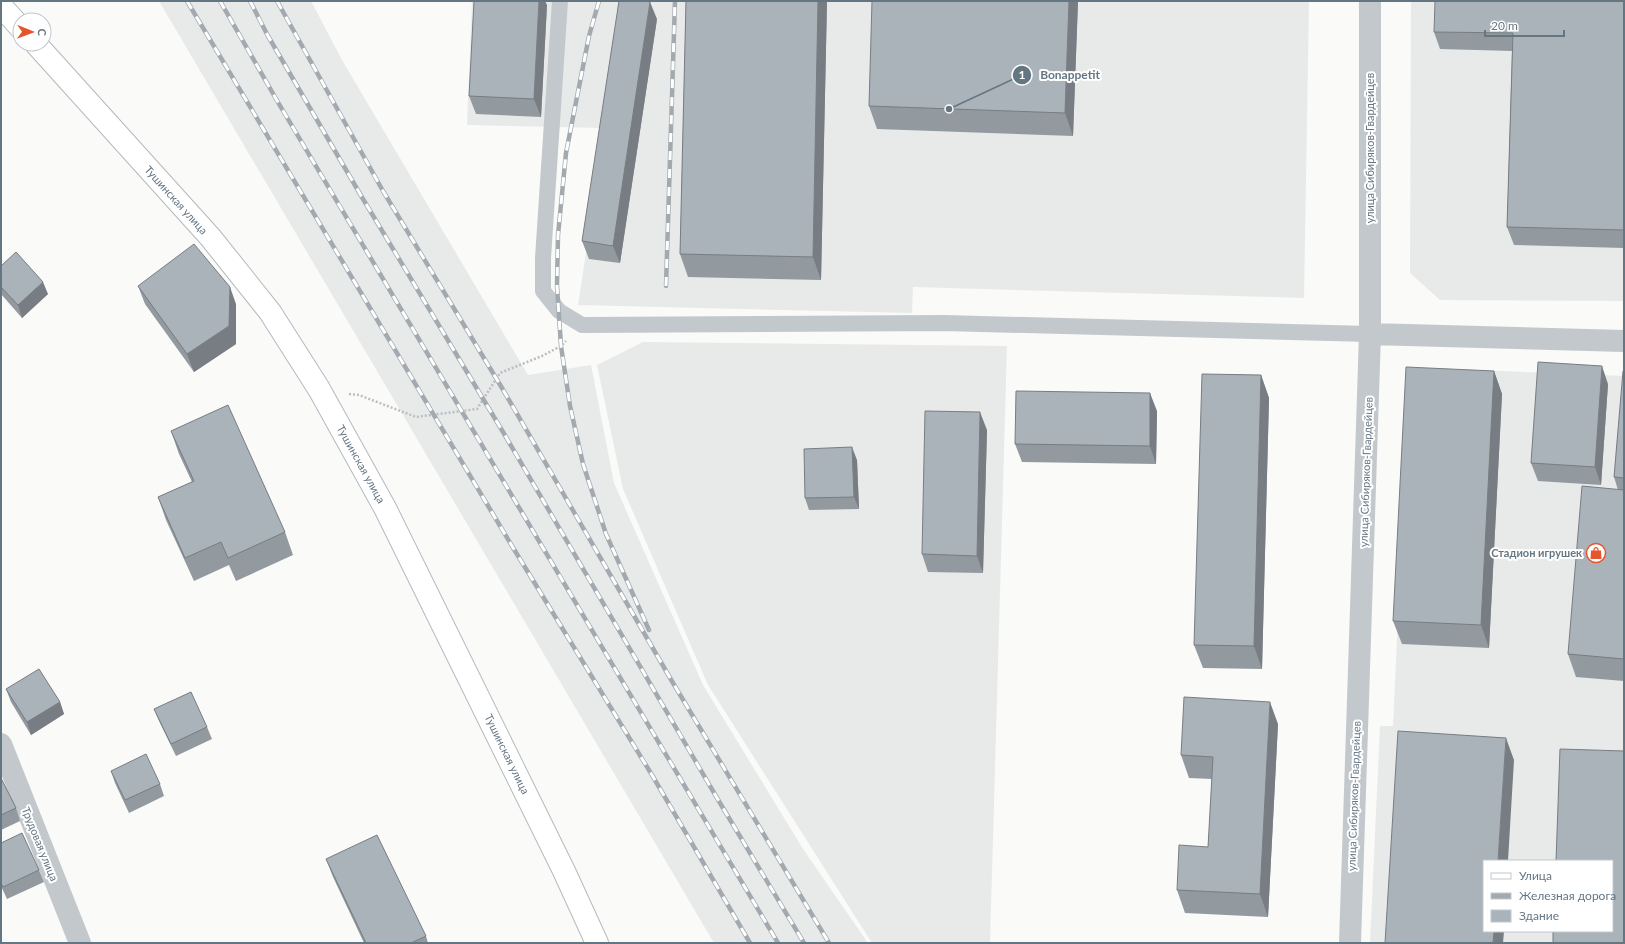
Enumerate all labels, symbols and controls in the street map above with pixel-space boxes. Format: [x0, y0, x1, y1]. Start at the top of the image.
north arrow [12, 12, 52, 52]
scale bar [1485, 12, 1564, 38]
text: 20 m [1491, 18, 1518, 33]
text: С [36, 28, 49, 37]
callout: Bonappetit [1012, 63, 1108, 87]
text: 1 [1019, 67, 1026, 82]
text: Bonappetit [1040, 67, 1100, 82]
street label: улица Сибиряков-Гвардейцев [1363, 73, 1376, 223]
street label: Тушинская улица [142, 163, 210, 237]
street label: улица Сибиряков-Гвардейцев [1356, 397, 1375, 547]
street label: Тушинская улица [335, 422, 388, 505]
shop icon: Стадион игрушек [1585, 542, 1607, 564]
place label: Стадион игрушек [1491, 546, 1582, 559]
street label: Тушинская улица [482, 712, 532, 796]
street label: улица Сибиряков-Гвардейцев [1344, 721, 1363, 871]
street label: Трудовая улица [20, 805, 61, 883]
legend [1483, 860, 1613, 932]
text: Улица [1519, 868, 1552, 883]
text: Железная дорога [1519, 888, 1616, 903]
text: Здание [1519, 908, 1559, 923]

